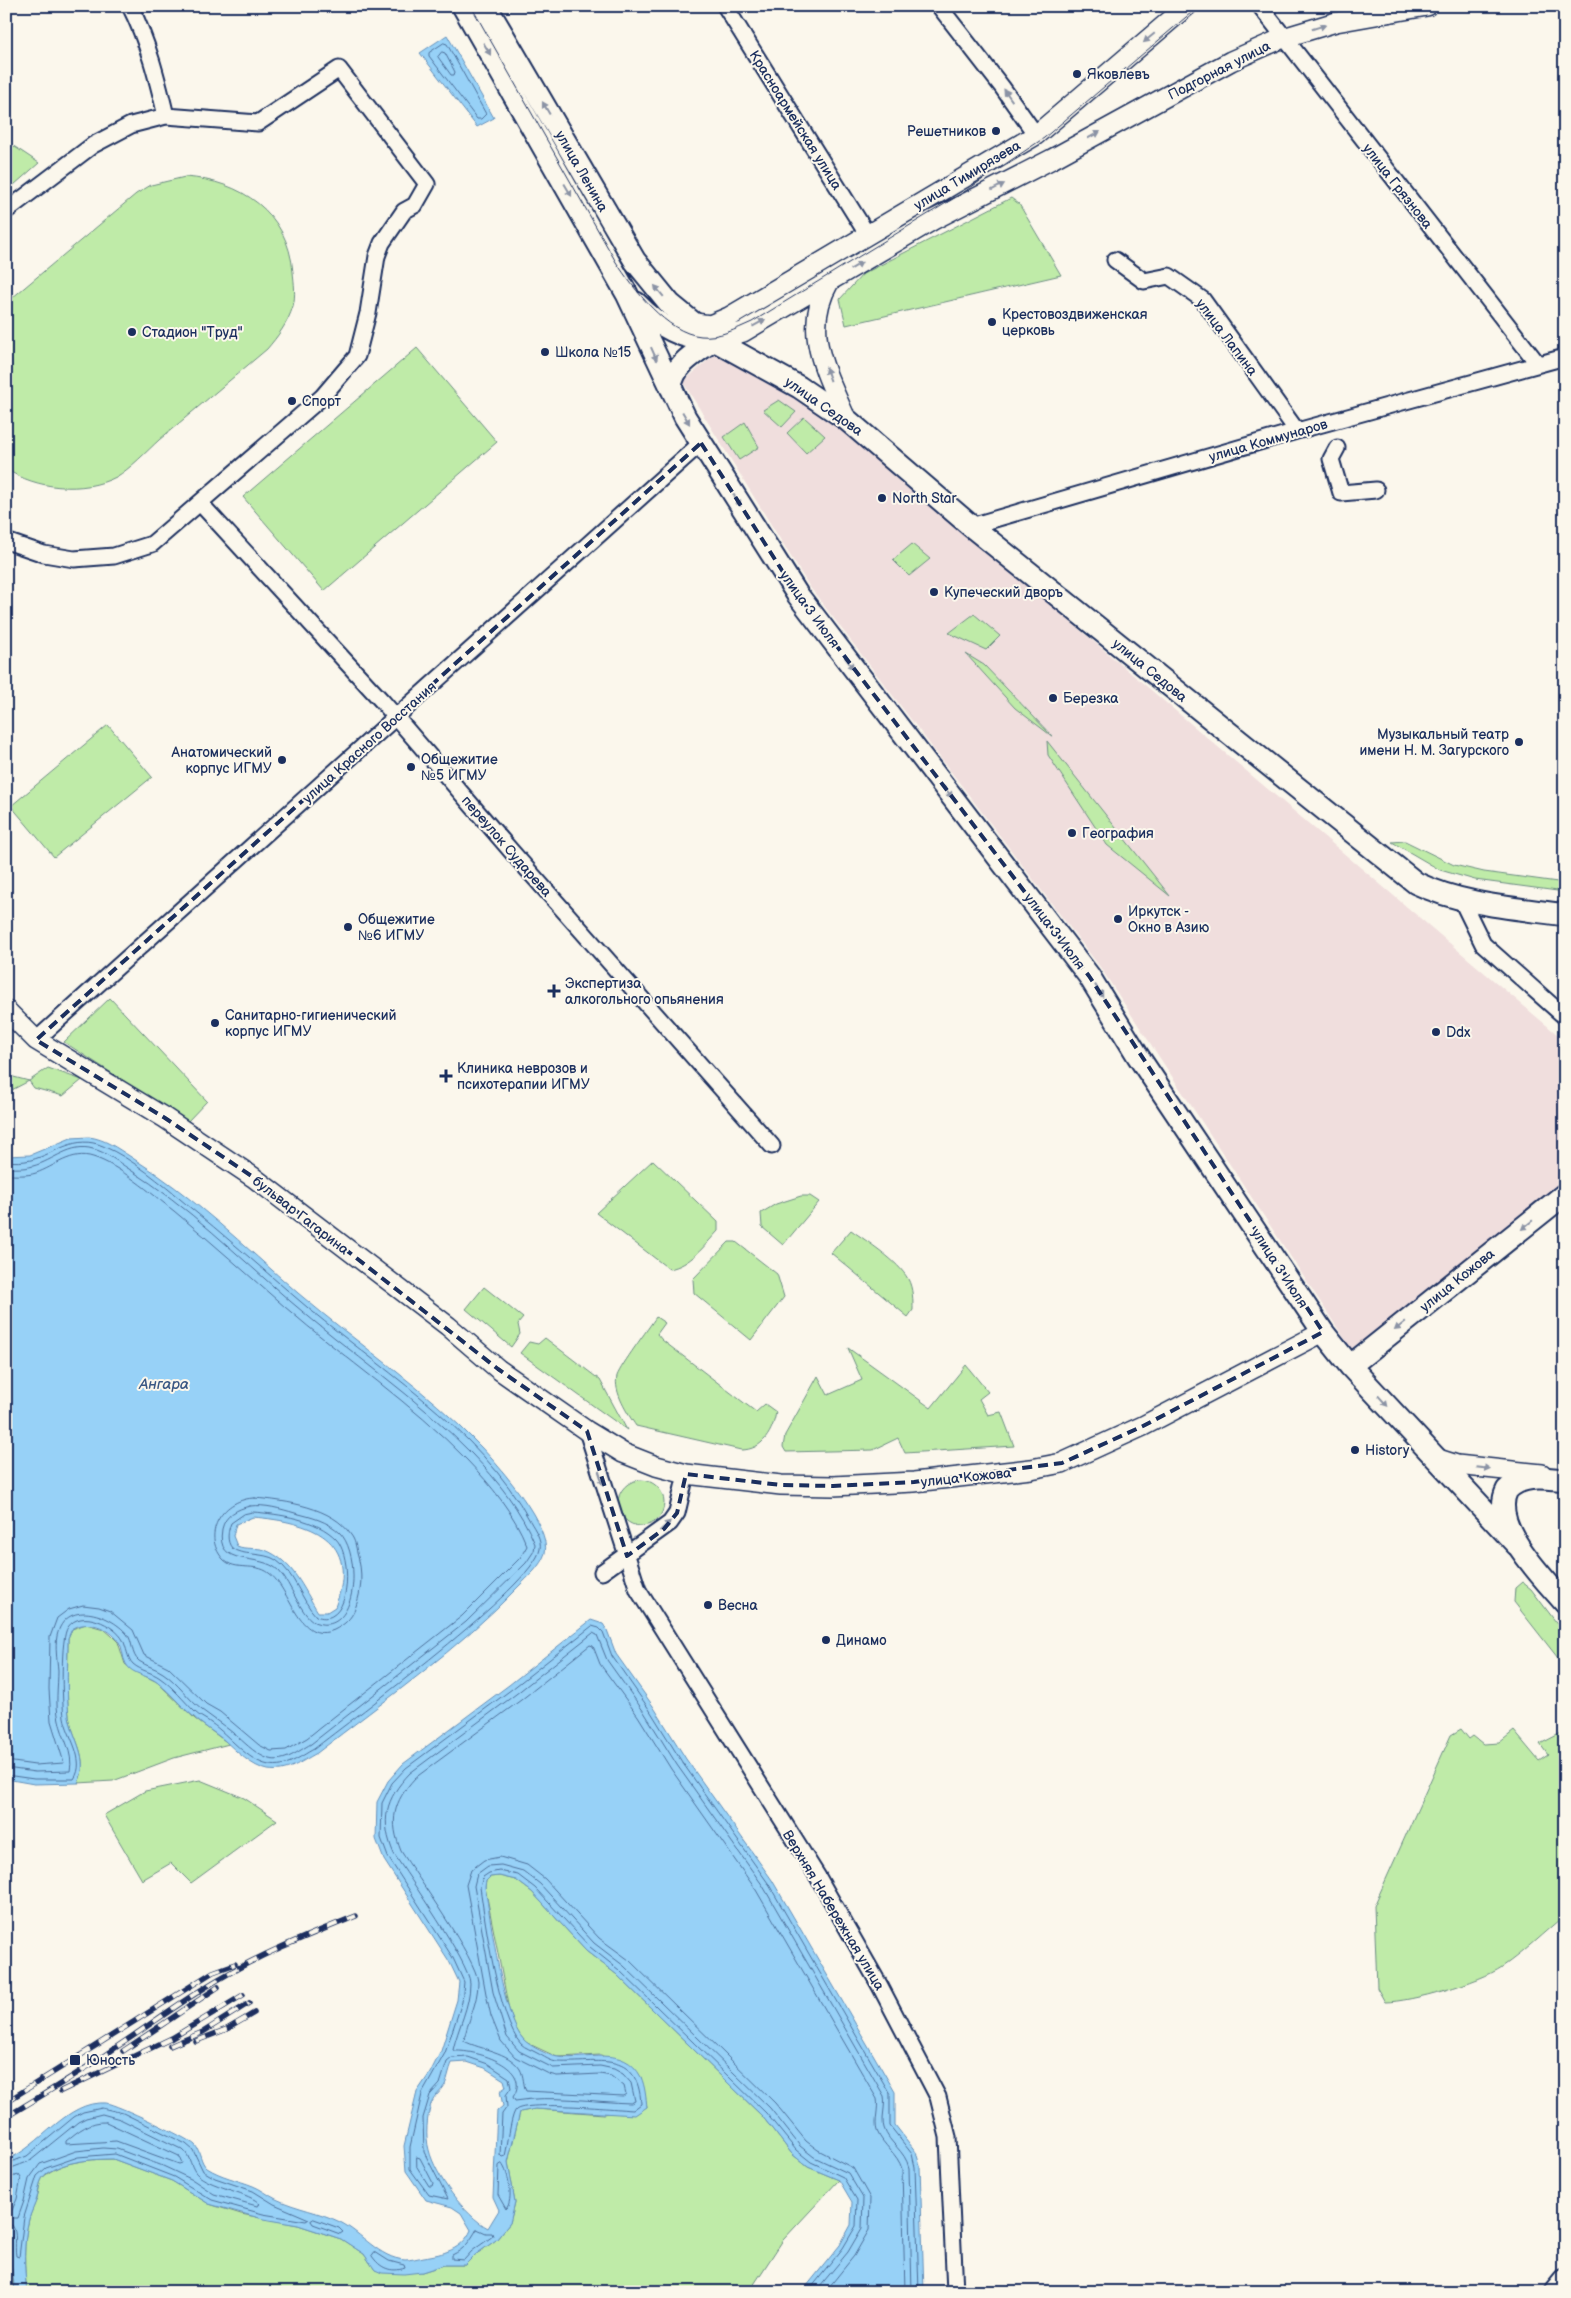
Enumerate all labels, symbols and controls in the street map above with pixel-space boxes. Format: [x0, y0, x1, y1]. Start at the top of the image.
one-way arrow [1312, 23, 1327, 31]
one-way arrow [1144, 32, 1156, 44]
street label: Подгорная улица [1165, 37, 1274, 104]
one-way arrow [483, 42, 492, 55]
street label: Красноармейская улица [746, 47, 846, 194]
place label: Яковлевъ [1087, 66, 1150, 83]
marker: Яковлевъ [1071, 68, 1083, 80]
one-way arrow [1003, 88, 1013, 102]
one-way arrow [541, 102, 550, 115]
place label: Решетников [907, 123, 987, 140]
marker: Решетников [990, 125, 1002, 137]
street label: улица Ленина [551, 128, 612, 216]
one-way arrow [1088, 131, 1101, 140]
street label: улица Тимирязева [911, 137, 1024, 214]
street label: улица Грязнова [1359, 140, 1437, 233]
one-way arrow [563, 183, 572, 196]
one-way arrow [990, 183, 1005, 191]
one-way arrow [849, 261, 862, 270]
one-way arrow [654, 284, 665, 297]
street label: улица Лапина [1192, 296, 1261, 380]
place label: Крестовоздвиженская церковь [1002, 306, 1148, 339]
marker: Крестовоздвиженская церковь [986, 316, 998, 328]
one-way arrow [752, 319, 767, 327]
place label: Стадион "Труд" [142, 324, 243, 341]
marker: Стадион "Труд" [126, 326, 138, 338]
place label: Школа №15 [555, 344, 631, 361]
marker: Школа №15 [539, 346, 551, 358]
one-way arrow [650, 347, 658, 361]
one-way arrow [824, 366, 831, 381]
street label: улица Седова [781, 373, 867, 440]
place label: Спорт [302, 393, 342, 410]
marker: Спорт [286, 395, 298, 407]
one-way arrow [682, 411, 690, 426]
street label: улица Коммунаров [1207, 415, 1330, 466]
place label: North Star [892, 490, 957, 507]
marker: North Star [876, 492, 888, 504]
one-way arrow [733, 494, 742, 507]
street label: улица 3 Июля [776, 567, 843, 651]
place label: Купеческий дворъ [944, 584, 1063, 601]
marker: Купеческий дворъ [928, 586, 940, 598]
street label: улица Седова [1109, 635, 1191, 706]
one-way arrow [844, 656, 855, 669]
street label: улица Красного Восстания [299, 678, 440, 807]
place label: Березка [1063, 690, 1119, 707]
marker: Березка [1047, 692, 1059, 704]
place label: Музыкальный театр имени Н. М. Загурского [1359, 726, 1509, 759]
marker: Музыкальный театр имени Н. М. Загурского [1513, 736, 1525, 748]
place label: Анатомический корпус ИГМУ [171, 744, 272, 777]
place label: Общежитие №5 ИГМУ [421, 751, 498, 784]
marker: Анатомический корпус ИГМУ [276, 754, 288, 766]
marker: Общежитие №5 ИГМУ [405, 761, 417, 773]
one-way arrow [943, 785, 953, 799]
street label: переулок Сударева [458, 792, 556, 901]
place label: География [1082, 825, 1154, 842]
marker: География [1066, 827, 1078, 839]
street label: улица 3 Июля [1020, 890, 1089, 973]
place label: Иркутск - Окно в Азию [1128, 903, 1210, 936]
place label: Общежитие №6 ИГМУ [358, 911, 435, 944]
marker: Иркутск - Окно в Азию [1112, 913, 1124, 925]
marker: Общежитие №6 ИГМУ [342, 921, 354, 933]
place label: Экспертиза алкогольного опьянения [565, 975, 724, 1008]
marker: Экспертиза алкогольного опьянения [547, 984, 561, 998]
one-way arrow [1094, 985, 1103, 998]
place label: Санитарно-гигиенический корпус ИГМУ [225, 1007, 397, 1040]
marker: Санитарно-гигиенический корпус ИГМУ [209, 1017, 221, 1029]
place label: Ddx [1446, 1024, 1471, 1041]
marker: Ddx [1430, 1026, 1442, 1038]
place label: Клиника неврозов и психотерапии ИГМУ [457, 1060, 590, 1093]
marker: Клиника неврозов и психотерапии ИГМУ [439, 1069, 453, 1083]
street label: бульвар Гагарина [249, 1172, 353, 1259]
one-way arrow [1520, 1219, 1533, 1230]
street label: улица 3 Июля [1248, 1225, 1312, 1311]
street label: улица Кожова [1417, 1245, 1499, 1316]
one-way arrow [1393, 1321, 1406, 1331]
water label: Ангара [138, 1375, 189, 1394]
one-way arrow [1377, 1395, 1389, 1407]
place label: History [1365, 1442, 1410, 1459]
marker: History [1349, 1444, 1361, 1456]
street label: улица Кожова [920, 1464, 1013, 1491]
one-way arrow [1475, 1464, 1491, 1472]
one-way arrow [597, 1471, 605, 1486]
one-way arrow [659, 1520, 671, 1532]
place label: Весна [718, 1597, 758, 1614]
marker: Весна [702, 1599, 714, 1611]
place label: Динамо [836, 1632, 886, 1649]
marker: Динамо [820, 1634, 832, 1646]
street label: Верхняя Набережная улица [779, 1827, 889, 1994]
place label: Юность [86, 2052, 135, 2069]
marker: Юность [68, 2053, 82, 2067]

